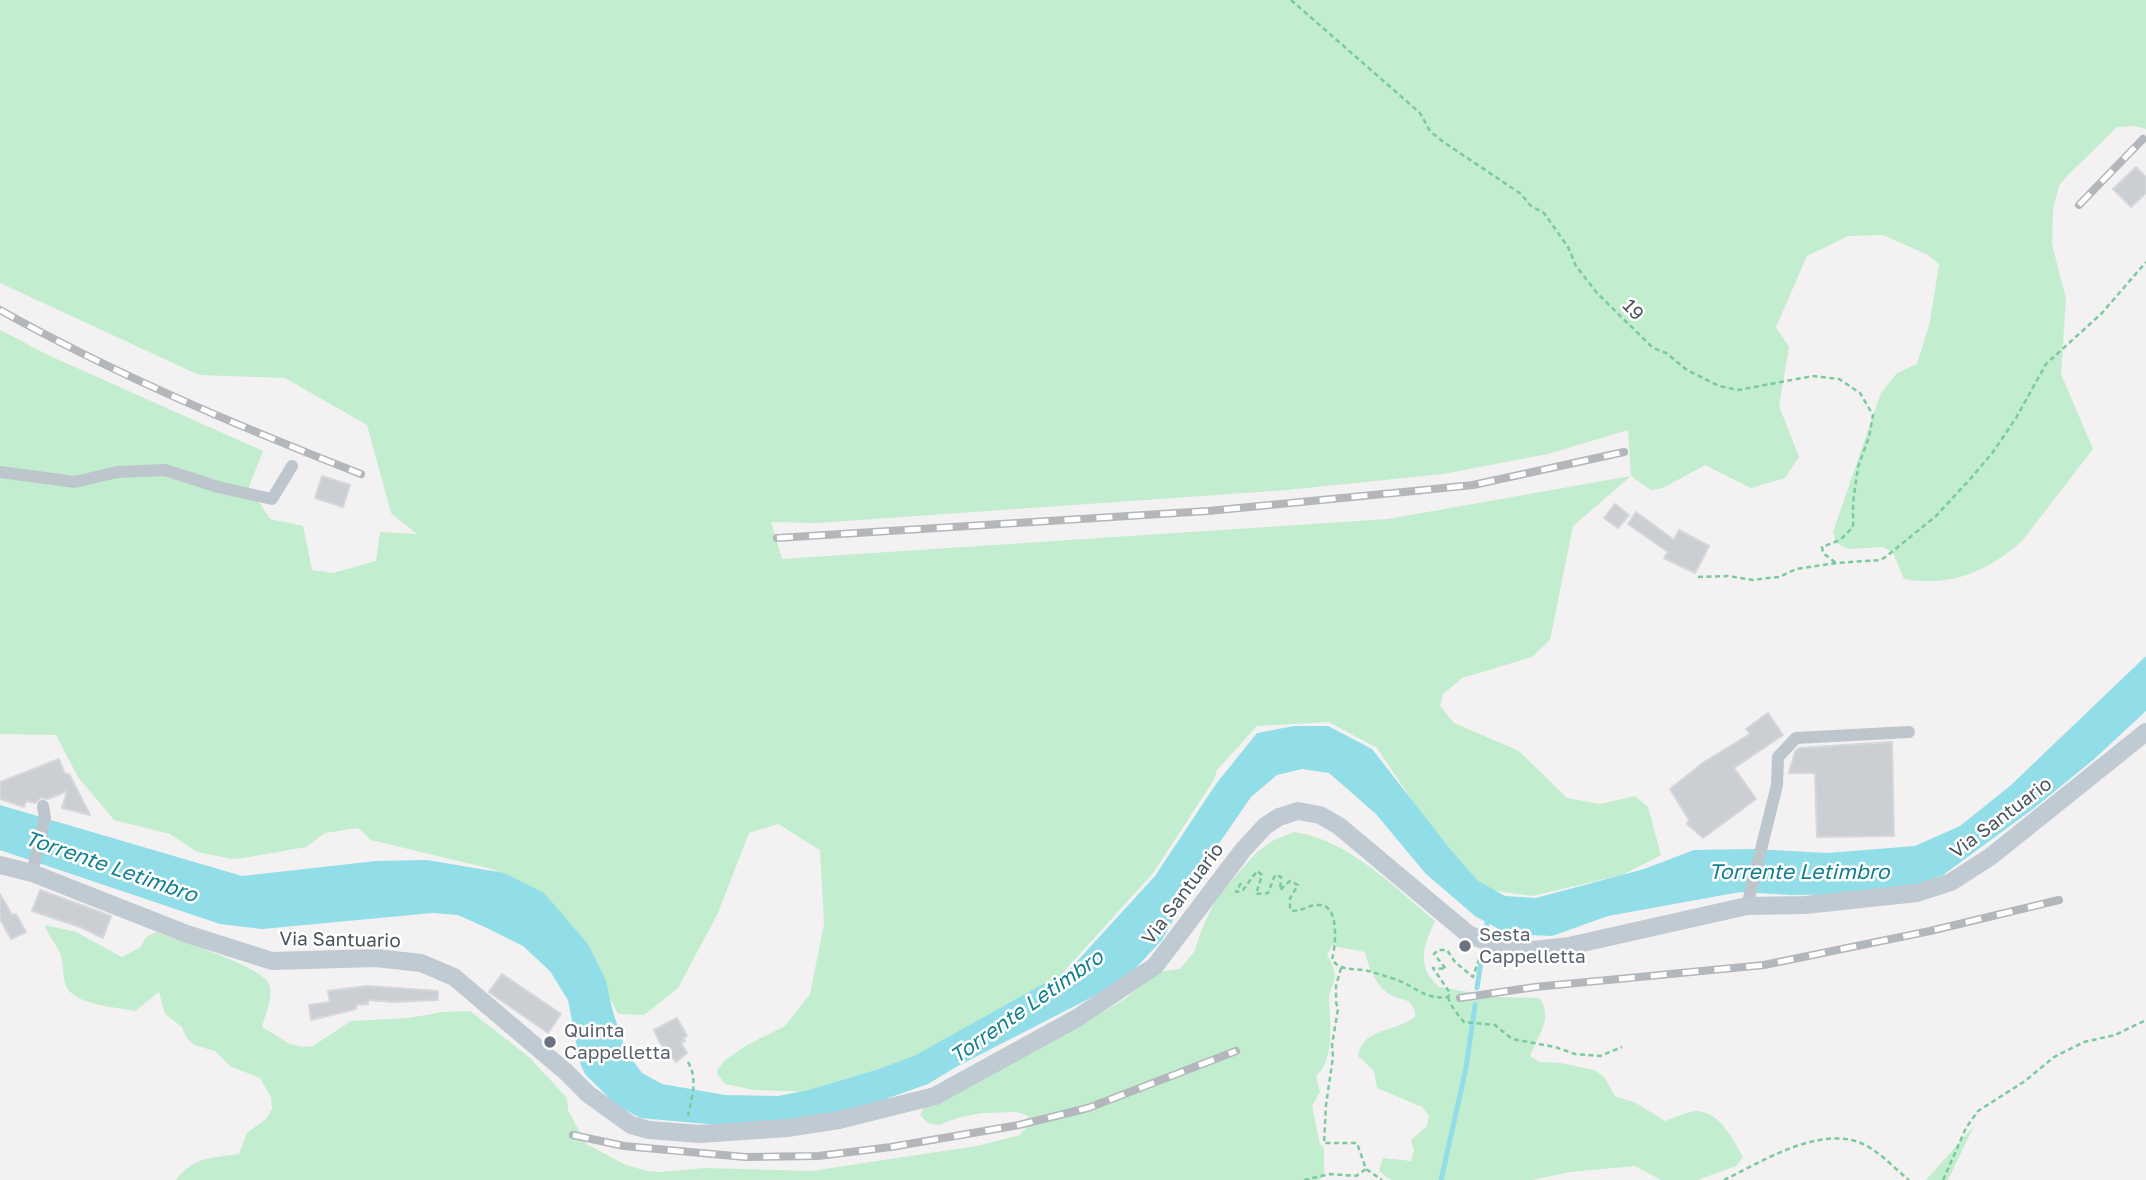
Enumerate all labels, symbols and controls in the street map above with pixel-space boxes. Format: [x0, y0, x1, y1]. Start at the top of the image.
street label: 19 [1618, 295, 1648, 325]
street label: Via Santuario [1946, 772, 2056, 864]
water label: Torrente Letimbro [21, 826, 201, 908]
street label: Via Santuario [1137, 839, 1229, 949]
water label: Torrente Letimbro [1709, 859, 1889, 885]
place label: Sesta Cappelletta [1479, 924, 1586, 968]
street label: Via Santuario [279, 928, 401, 952]
marker: Sesta Cappelletta [1457, 938, 1473, 954]
water label: Torrente Letimbro [946, 945, 1108, 1069]
place label: Quinta Cappelletta [564, 1020, 671, 1064]
marker: Quinta Cappelletta [542, 1034, 558, 1050]

